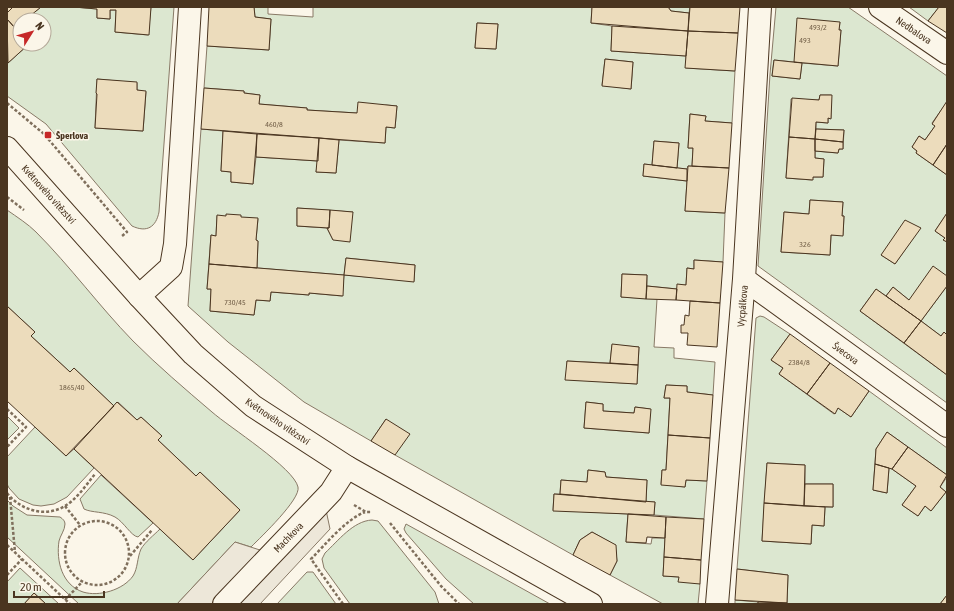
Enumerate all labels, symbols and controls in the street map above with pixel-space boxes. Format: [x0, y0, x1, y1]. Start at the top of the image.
north arrow [12, 12, 52, 52]
street label: Nedbalova [894, 15, 934, 46]
text: N [33, 20, 47, 32]
house number: 493/2 [809, 23, 827, 32]
house number: 493 [799, 36, 811, 45]
house number: 460/8 [265, 120, 283, 129]
marker: Šperlova [43, 130, 53, 140]
place label: Šperlova [56, 130, 89, 141]
street label: Květnového vítězství [19, 163, 78, 226]
house number: 326 [799, 240, 811, 249]
street label: Vycpálkova [735, 284, 750, 328]
house number: 730/45 [224, 298, 246, 307]
street label: Švecova [831, 340, 861, 367]
house number: 2384/8 [788, 358, 810, 367]
house number: 1865/40 [59, 383, 85, 392]
street label: Květnového vítězství [243, 396, 313, 447]
street label: Machkova [271, 520, 306, 555]
scale bar [14, 573, 104, 599]
text: 20 m [20, 580, 42, 594]

